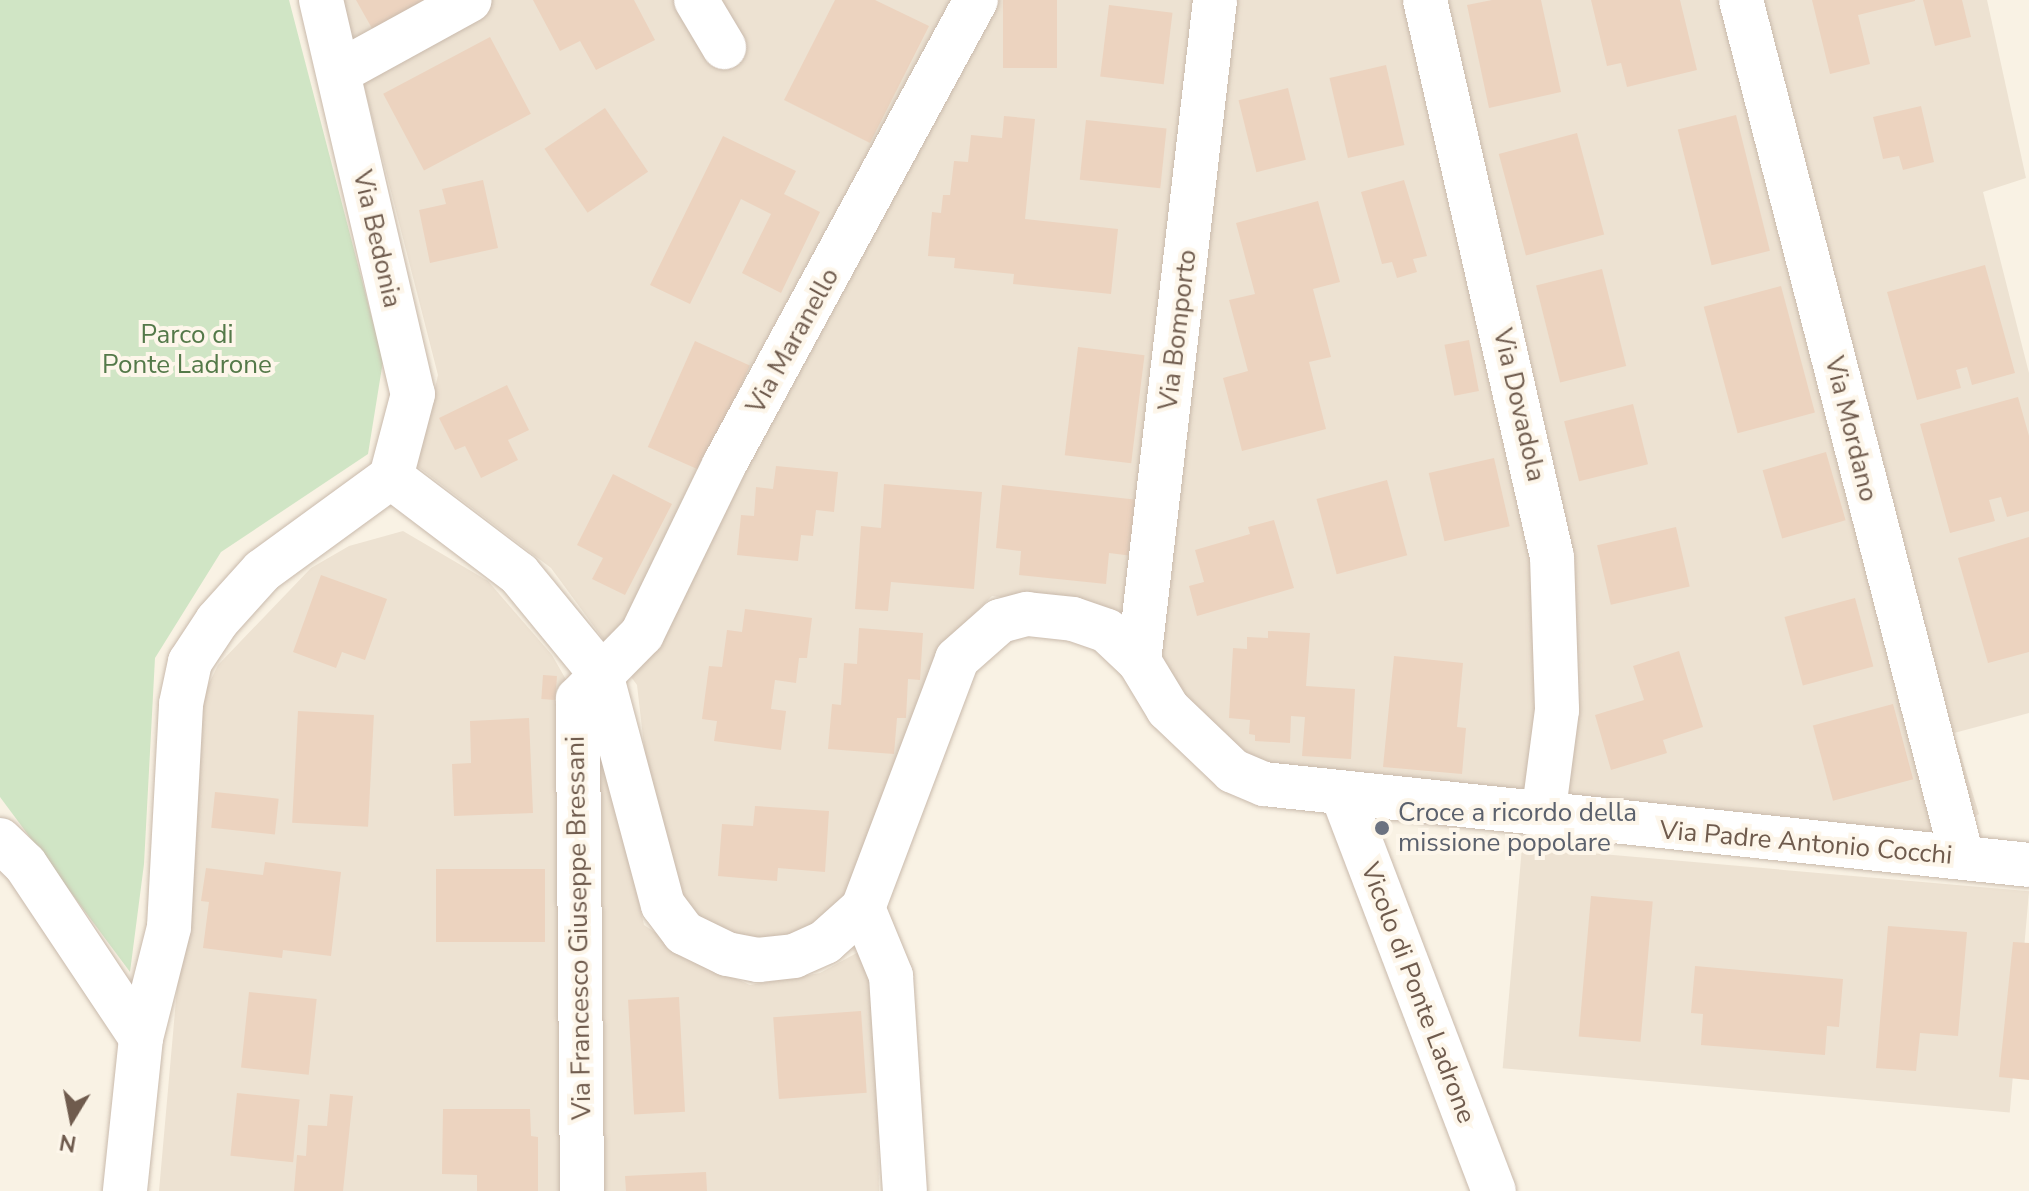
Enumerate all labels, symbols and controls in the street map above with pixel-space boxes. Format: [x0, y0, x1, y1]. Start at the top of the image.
street label: Via Bedonia [346, 167, 408, 311]
street label: Via Bomporto [1153, 248, 1203, 412]
street label: Via Maranello [740, 263, 846, 419]
park label: Parco di Ponte Ladrone [102, 319, 272, 380]
street label: Via Dovadola [1486, 326, 1552, 484]
street label: Via Mordano [1818, 353, 1884, 505]
street label: Via Francesco Giuseppe Bressani [560, 736, 598, 1120]
place label: Croce a ricordo della missione popolare [1398, 797, 1637, 858]
street label: Via Padre Antonio Cocchi [1658, 815, 1954, 871]
marker: Croce a ricordo della missione popolare [1373, 819, 1391, 837]
street label: Vicolo di Ponte Ladrone [1354, 858, 1482, 1128]
north arrow [32, 1079, 112, 1159]
text: N [57, 1126, 79, 1159]

